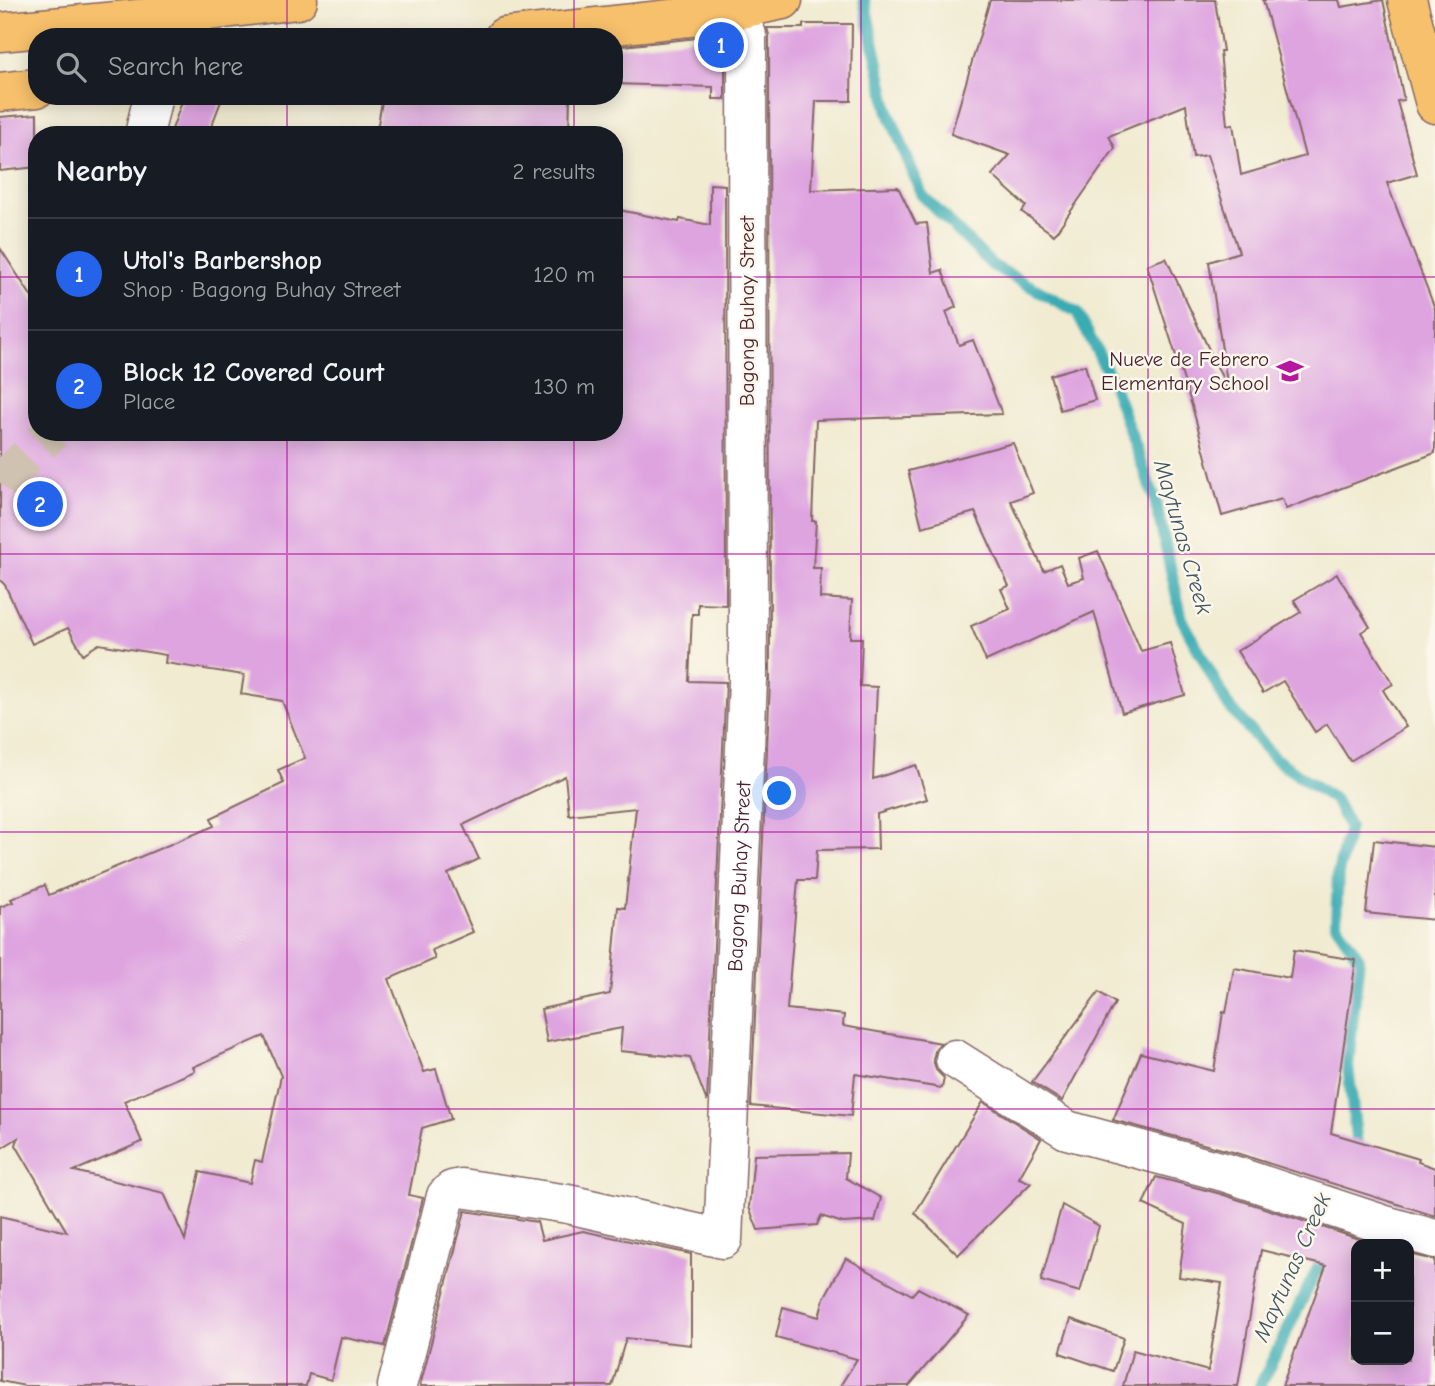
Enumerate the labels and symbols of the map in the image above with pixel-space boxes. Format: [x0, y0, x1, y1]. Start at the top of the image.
pin: 1 [698, 19, 744, 71]
street label: Bagong Buhay Street [735, 215, 759, 406]
place label: Nueve de Febrero Elementary School [1101, 347, 1269, 395]
school or university icon: Nueve de Febrero Elementary School [1275, 356, 1305, 386]
water label: Maytunas Creek [1148, 456, 1218, 618]
pin: 2 [17, 478, 63, 530]
your location [762, 776, 796, 810]
street label: Bagong Buhay Street [723, 780, 756, 972]
water label: Maytunas Creek [1247, 1188, 1337, 1346]

